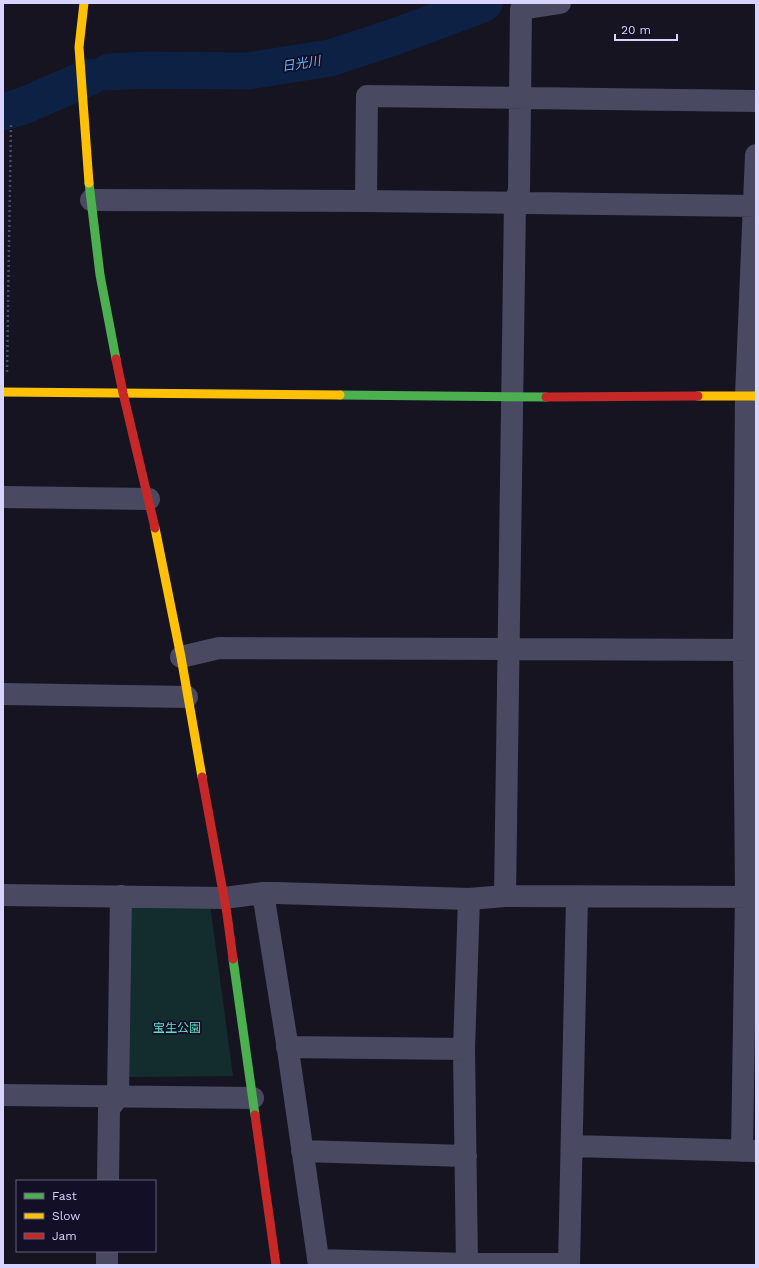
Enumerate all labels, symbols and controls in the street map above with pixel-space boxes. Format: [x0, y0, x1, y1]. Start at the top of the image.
scale bar [615, 16, 677, 42]
text: 20 m [621, 23, 651, 37]
water label: 日光川 [281, 53, 323, 74]
park label: 宝生公園 [153, 1021, 201, 1035]
legend [16, 1180, 156, 1252]
text: Fast [52, 1189, 77, 1203]
text: Slow [52, 1209, 80, 1223]
text: Jam [52, 1229, 77, 1243]

